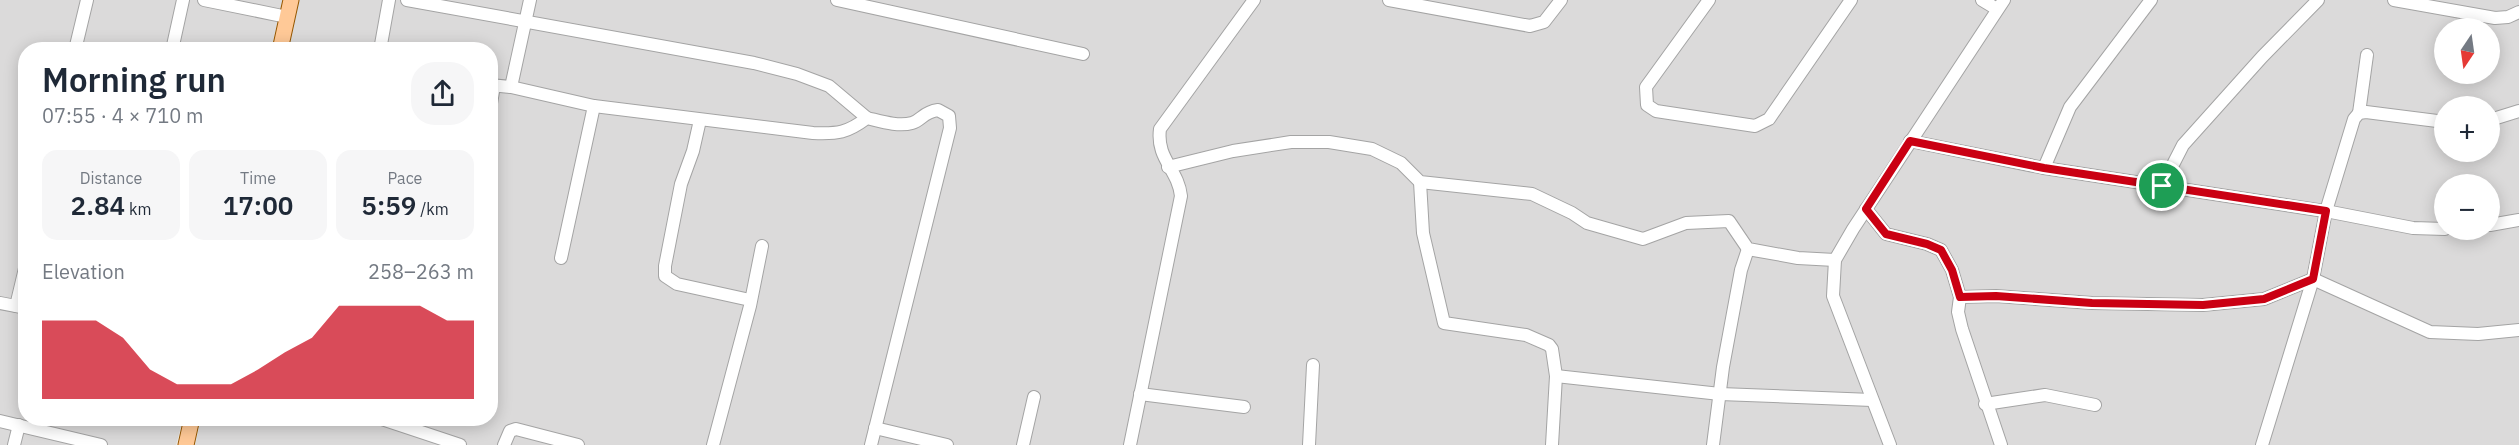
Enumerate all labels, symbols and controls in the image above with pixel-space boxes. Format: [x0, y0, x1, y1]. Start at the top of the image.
north arrow [2434, 18, 2500, 84]
map controls [2434, 18, 2500, 240]
text: Morning run [42, 58, 226, 101]
button: share [411, 62, 474, 125]
button: + [2434, 96, 2500, 162]
text: 07:55 · 4 × 710 m [42, 102, 203, 129]
pin [2136, 160, 2187, 211]
text: Distance [80, 168, 142, 188]
text: Time [240, 168, 276, 188]
text: Pace [388, 168, 422, 188]
icon: arrive [2145, 169, 2178, 202]
button: − [2434, 174, 2500, 240]
text: 2.84 [71, 188, 125, 222]
text: 17:00 [223, 188, 293, 222]
text: 5:59 [361, 188, 416, 222]
text: km [125, 199, 151, 219]
text: /km [416, 199, 449, 219]
text: Elevation [42, 258, 125, 285]
text: 258–263 m [368, 258, 474, 285]

